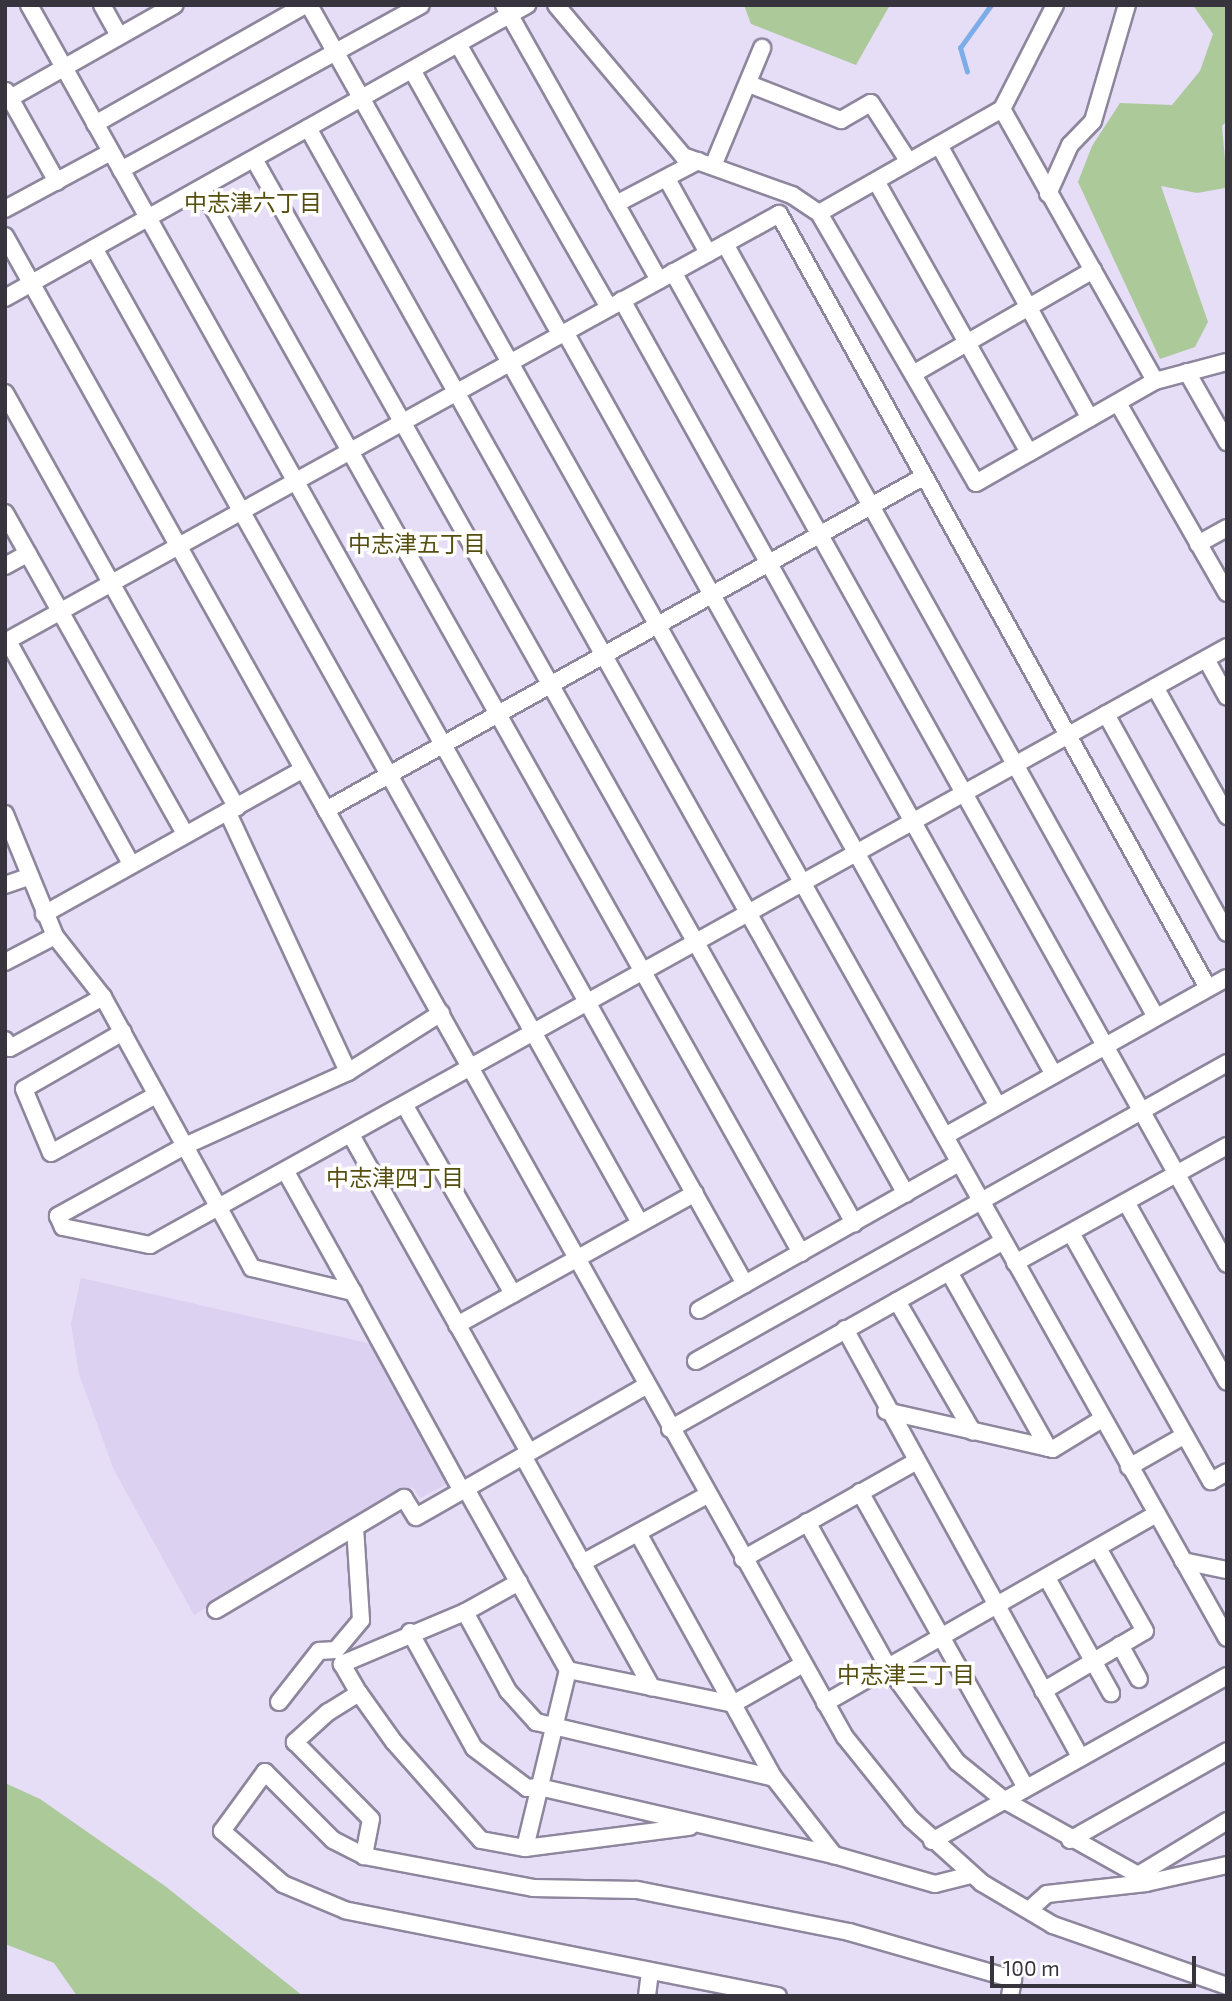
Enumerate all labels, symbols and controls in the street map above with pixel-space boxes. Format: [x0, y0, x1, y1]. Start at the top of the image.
district label: 中志津六丁目 [184, 188, 322, 216]
district label: 中志津五丁目 [348, 529, 486, 557]
district label: 中志津四丁目 [326, 1163, 464, 1191]
district label: 中志津三丁目 [837, 1660, 975, 1688]
scale bar [994, 1941, 1200, 1985]
text: 100 m [1003, 1955, 1060, 1980]

